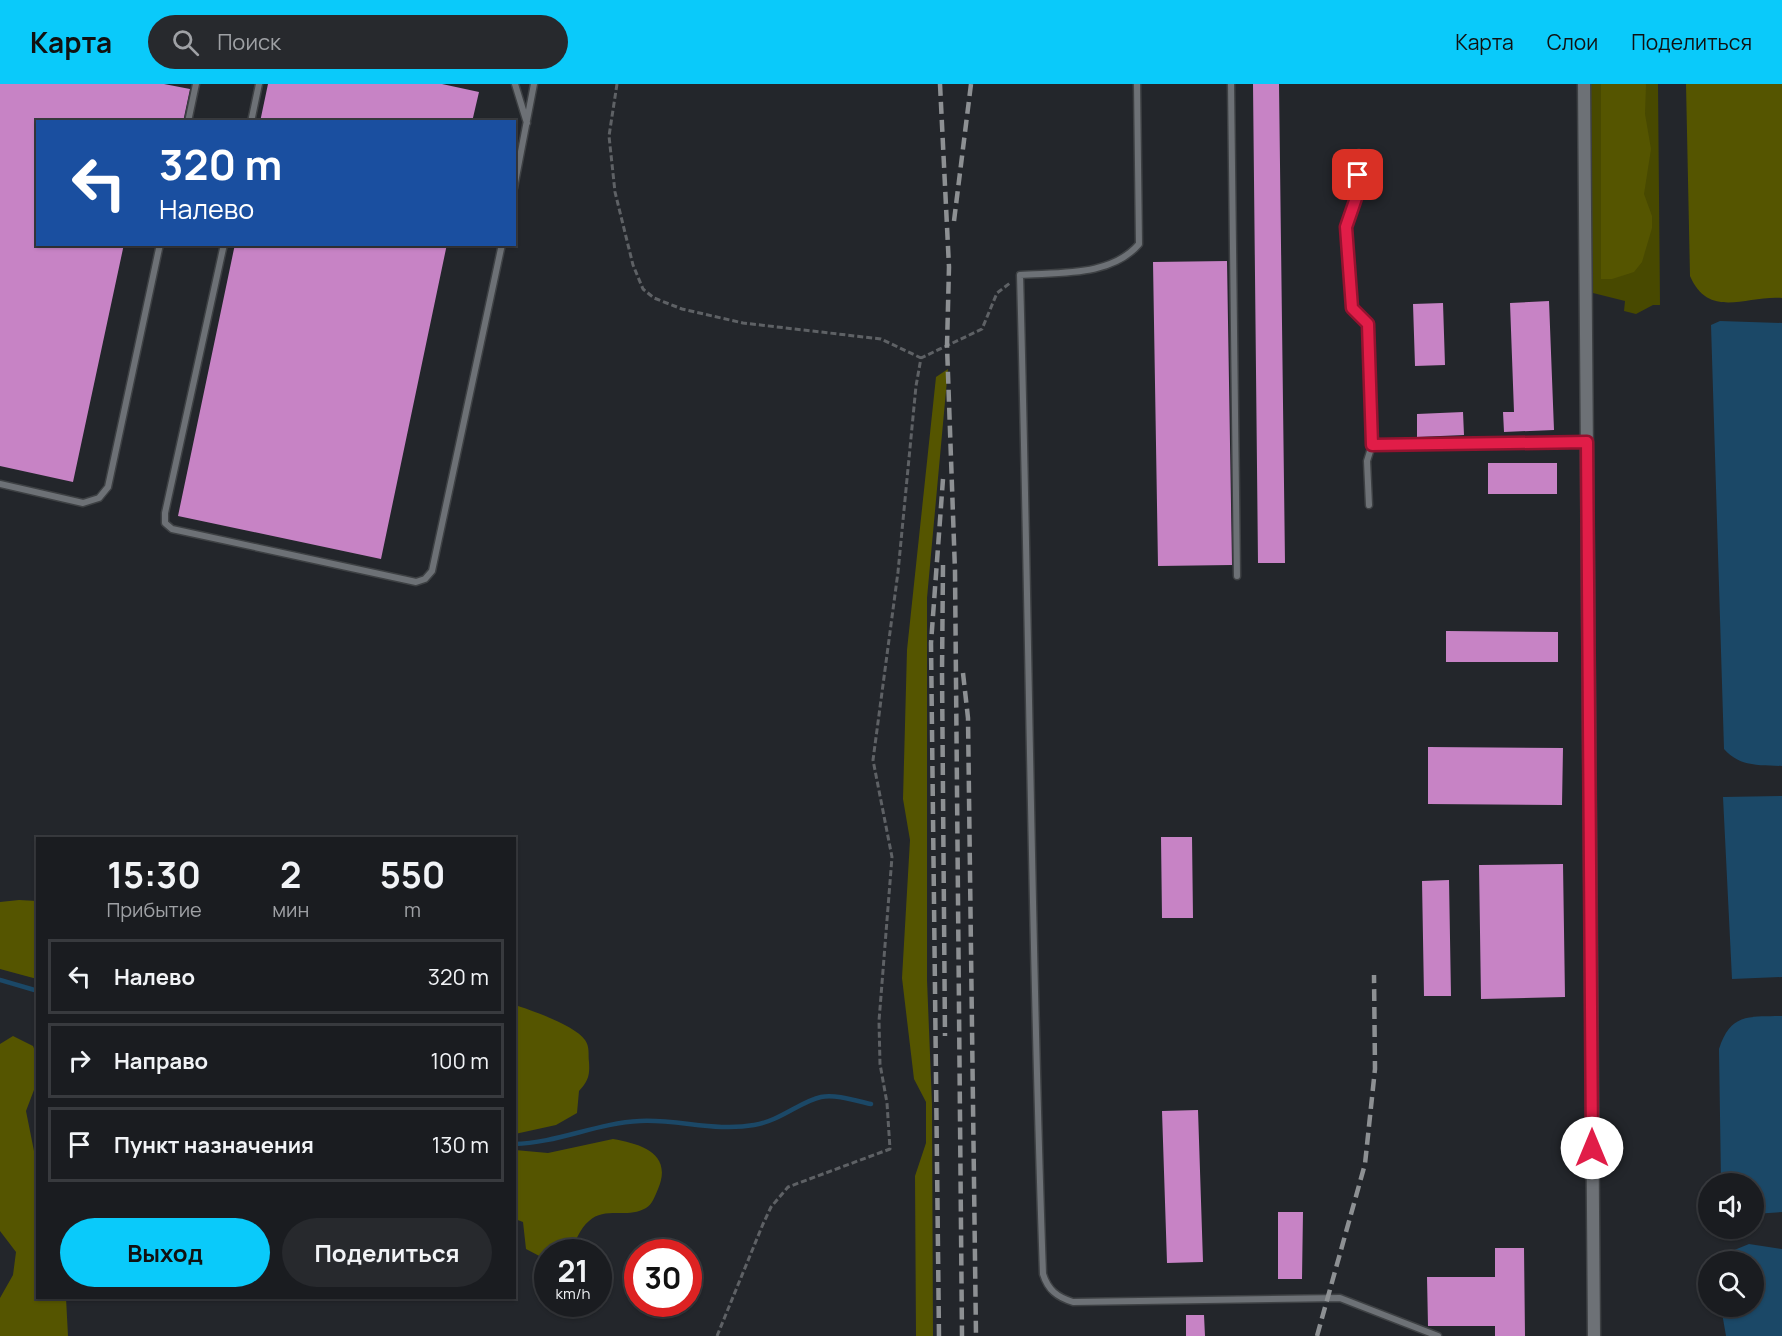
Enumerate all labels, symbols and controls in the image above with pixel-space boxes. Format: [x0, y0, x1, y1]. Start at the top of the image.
search box [148, 15, 568, 69]
text: Карта [30, 23, 112, 61]
icon: search [169, 26, 202, 59]
text: Поиск [217, 27, 281, 57]
text: Карта [1455, 28, 1514, 56]
text: Слои [1547, 28, 1598, 56]
text: Поделиться [1631, 28, 1752, 56]
text: 320 m [159, 135, 282, 193]
icon: left [60, 144, 138, 222]
pin [1332, 149, 1383, 200]
icon: arrive [1341, 158, 1374, 191]
text: Налево [159, 190, 254, 227]
text: 15:30 [107, 850, 201, 899]
text: 2 [280, 850, 301, 899]
text: 550 [380, 850, 446, 899]
text: Прибытие [106, 896, 202, 923]
text: мин [272, 896, 309, 923]
text: m [404, 896, 421, 923]
icon: left [63, 960, 96, 993]
text: Налево [114, 962, 195, 992]
text: 320 m [428, 962, 489, 992]
icon: right [63, 1044, 96, 1077]
text: Направо [114, 1046, 208, 1076]
text: 100 m [431, 1046, 489, 1076]
position arrow [1560, 1116, 1624, 1180]
icon: arrive [63, 1128, 96, 1161]
text: Пункт назначения [114, 1130, 314, 1160]
text: 130 m [432, 1130, 489, 1160]
map controls [1698, 1173, 1764, 1317]
button: sound [1698, 1173, 1764, 1239]
button: Выход [60, 1218, 270, 1287]
button: Поделиться [282, 1218, 492, 1287]
speed limit sign: 30 [624, 1239, 702, 1317]
text: 21 [557, 1250, 589, 1291]
button: search [1698, 1251, 1764, 1317]
text: km/h [556, 1283, 590, 1304]

